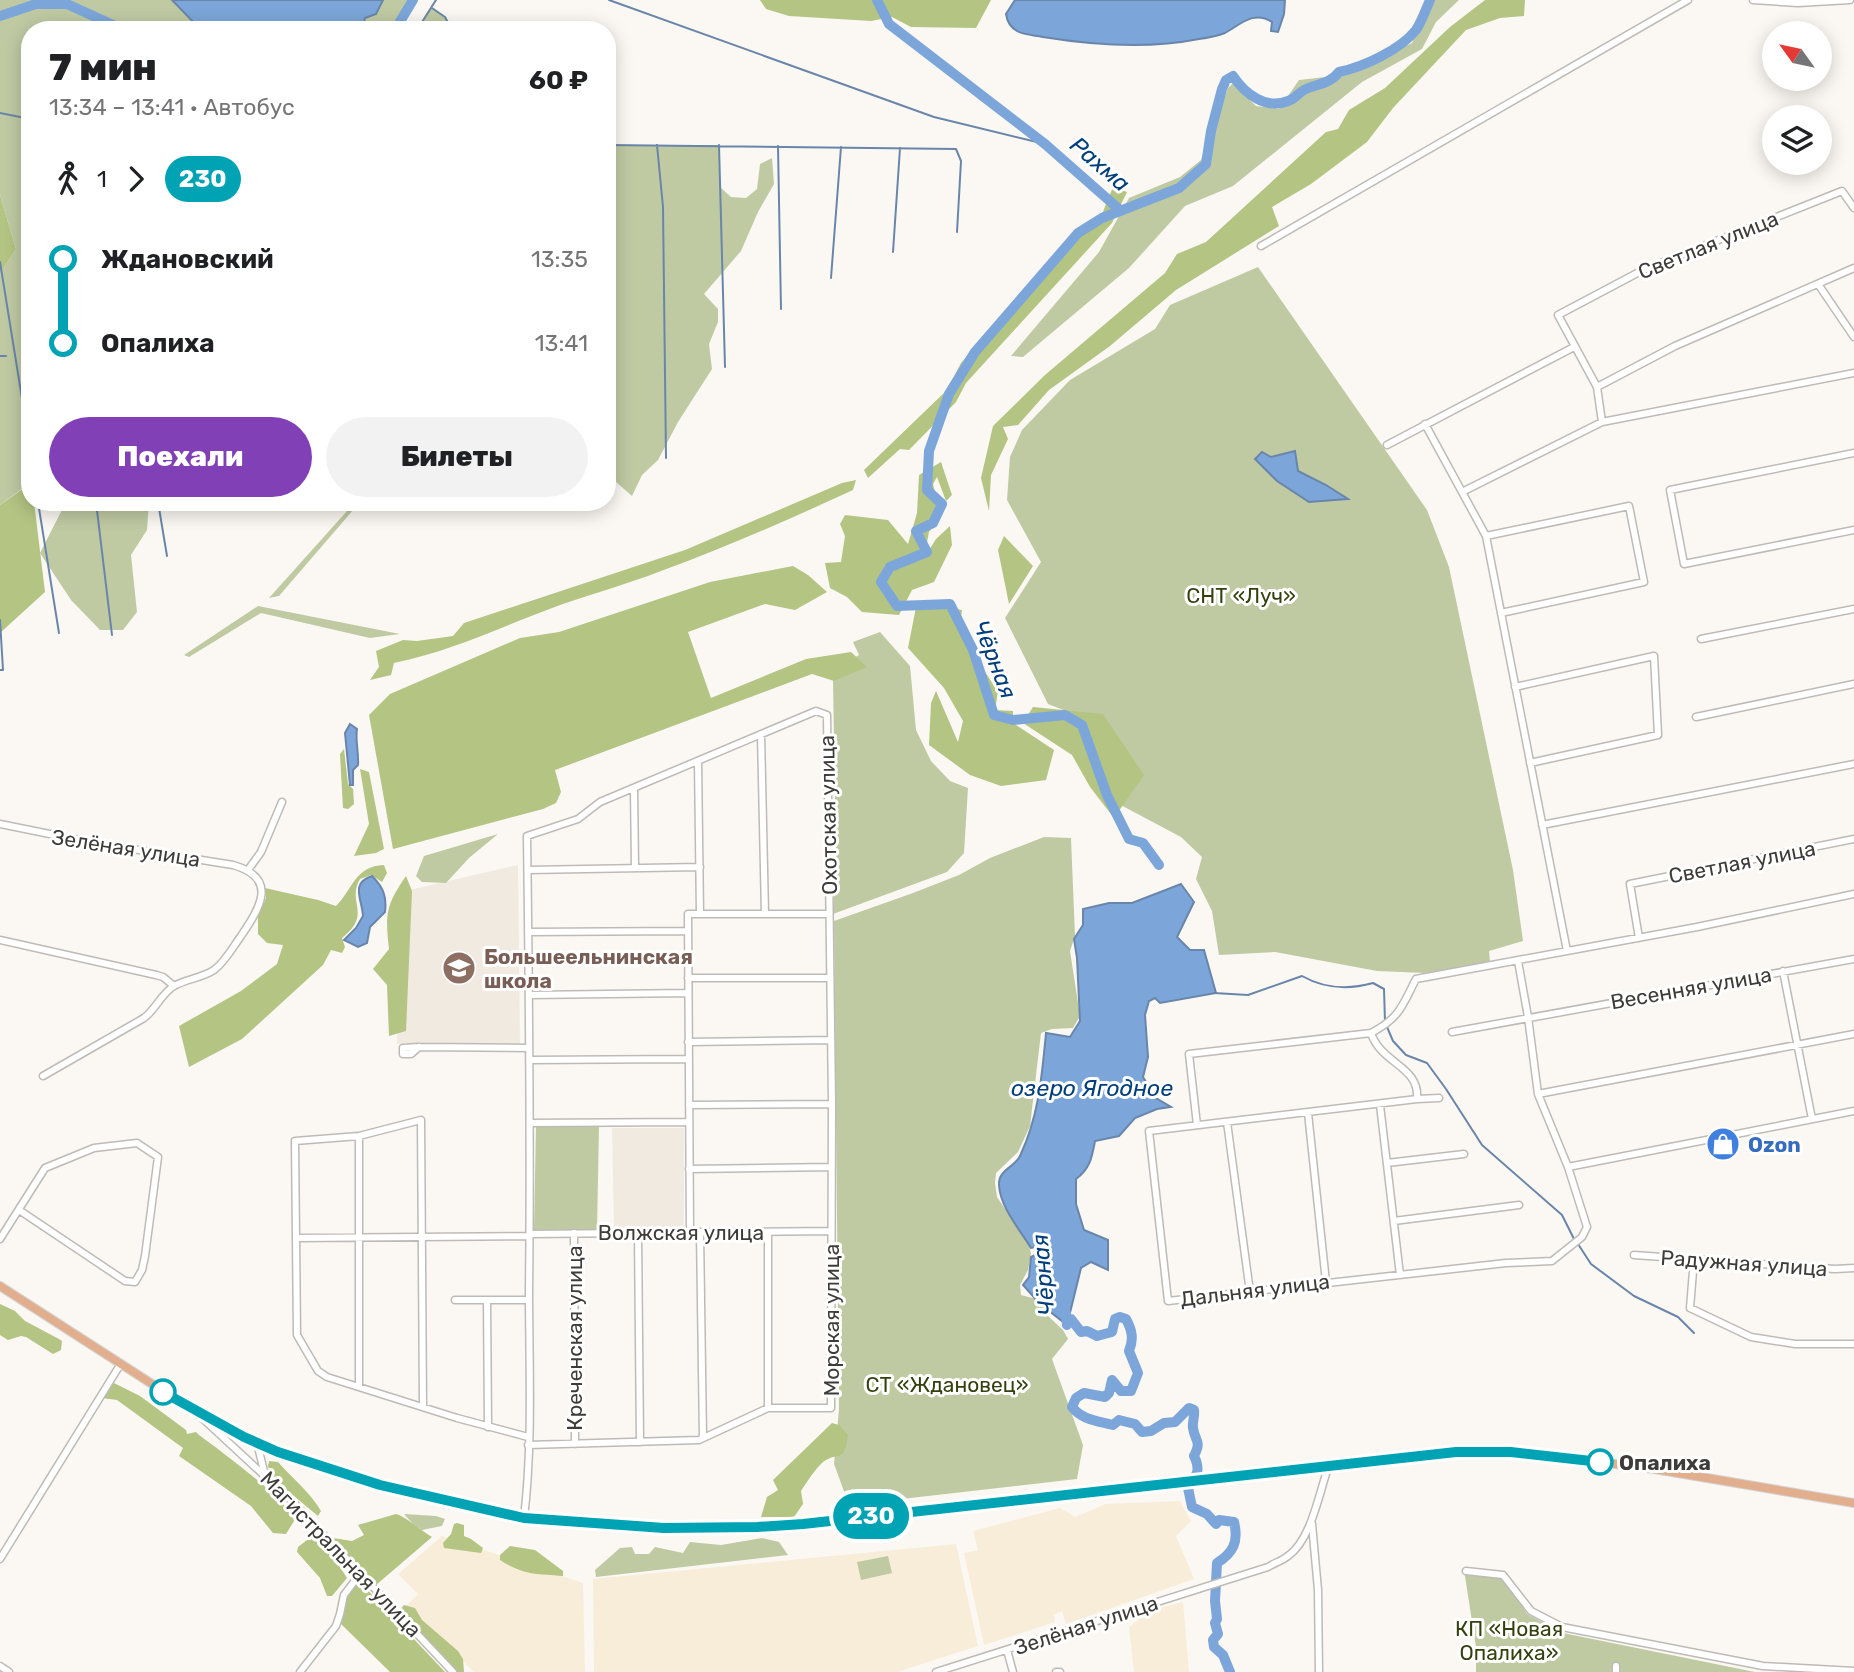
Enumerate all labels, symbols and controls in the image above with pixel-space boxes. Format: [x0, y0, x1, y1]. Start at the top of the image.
north arrow [1762, 21, 1832, 91]
map controls [1762, 21, 1832, 175]
text: 7 мин [49, 44, 157, 90]
text: 60 ₽ [529, 65, 588, 96]
text: 13:34 – 13:41 · Автобус [49, 93, 295, 121]
button: layers [1762, 105, 1832, 175]
water label: Рахма [1064, 131, 1136, 197]
icon: walk [49, 160, 87, 198]
icon: forward [117, 160, 155, 198]
text: 1 [97, 165, 107, 193]
text: 230 [179, 165, 227, 193]
street label: Светлая улица [1634, 205, 1782, 285]
text: Ждановский [101, 244, 274, 275]
text: 13:35 [531, 245, 588, 273]
text: Опалиха [101, 328, 215, 359]
text: 13:41 [535, 329, 588, 357]
button: Поехали [49, 417, 312, 497]
button: Билеты [326, 417, 588, 497]
park label: СНТ «Луч» [1186, 583, 1296, 608]
water label: Чёрная [967, 616, 1023, 702]
street label: Охотская улица [814, 735, 842, 895]
street label: Зелёная улица [50, 824, 202, 872]
street label: Светлая улица [1666, 836, 1818, 888]
place label: Большеельнинская школа [484, 944, 693, 993]
school or university icon: Большеельнинская школа [440, 949, 478, 987]
street label: Весенняя улица [1608, 962, 1774, 1014]
water label: озеро Ягодное [1011, 1074, 1173, 1102]
shop icon: Ozon [1704, 1125, 1742, 1163]
place label: Ozon [1748, 1132, 1801, 1157]
street label: Волжская улица [598, 1220, 764, 1245]
water label: Чёрная [1025, 1233, 1061, 1317]
street label: Морская улица [819, 1244, 844, 1396]
street label: Креченская улица [562, 1245, 587, 1431]
street label: Радужная улица [1660, 1245, 1828, 1281]
street label: Дальняя улица [1179, 1268, 1331, 1312]
park label: СТ «Ждановец» [865, 1372, 1029, 1397]
unlabelled marker [150, 1379, 176, 1405]
marker: Опалиха [1587, 1449, 1613, 1475]
place label: Опалиха [1619, 1450, 1711, 1475]
street label: Магистральная улица [255, 1466, 427, 1642]
line badge: 230 [831, 1493, 911, 1539]
text: 230 [847, 1502, 895, 1530]
street label: Зелёная улица [1011, 1590, 1161, 1660]
park label: КП «Новая Опалиха» [1455, 1616, 1563, 1665]

